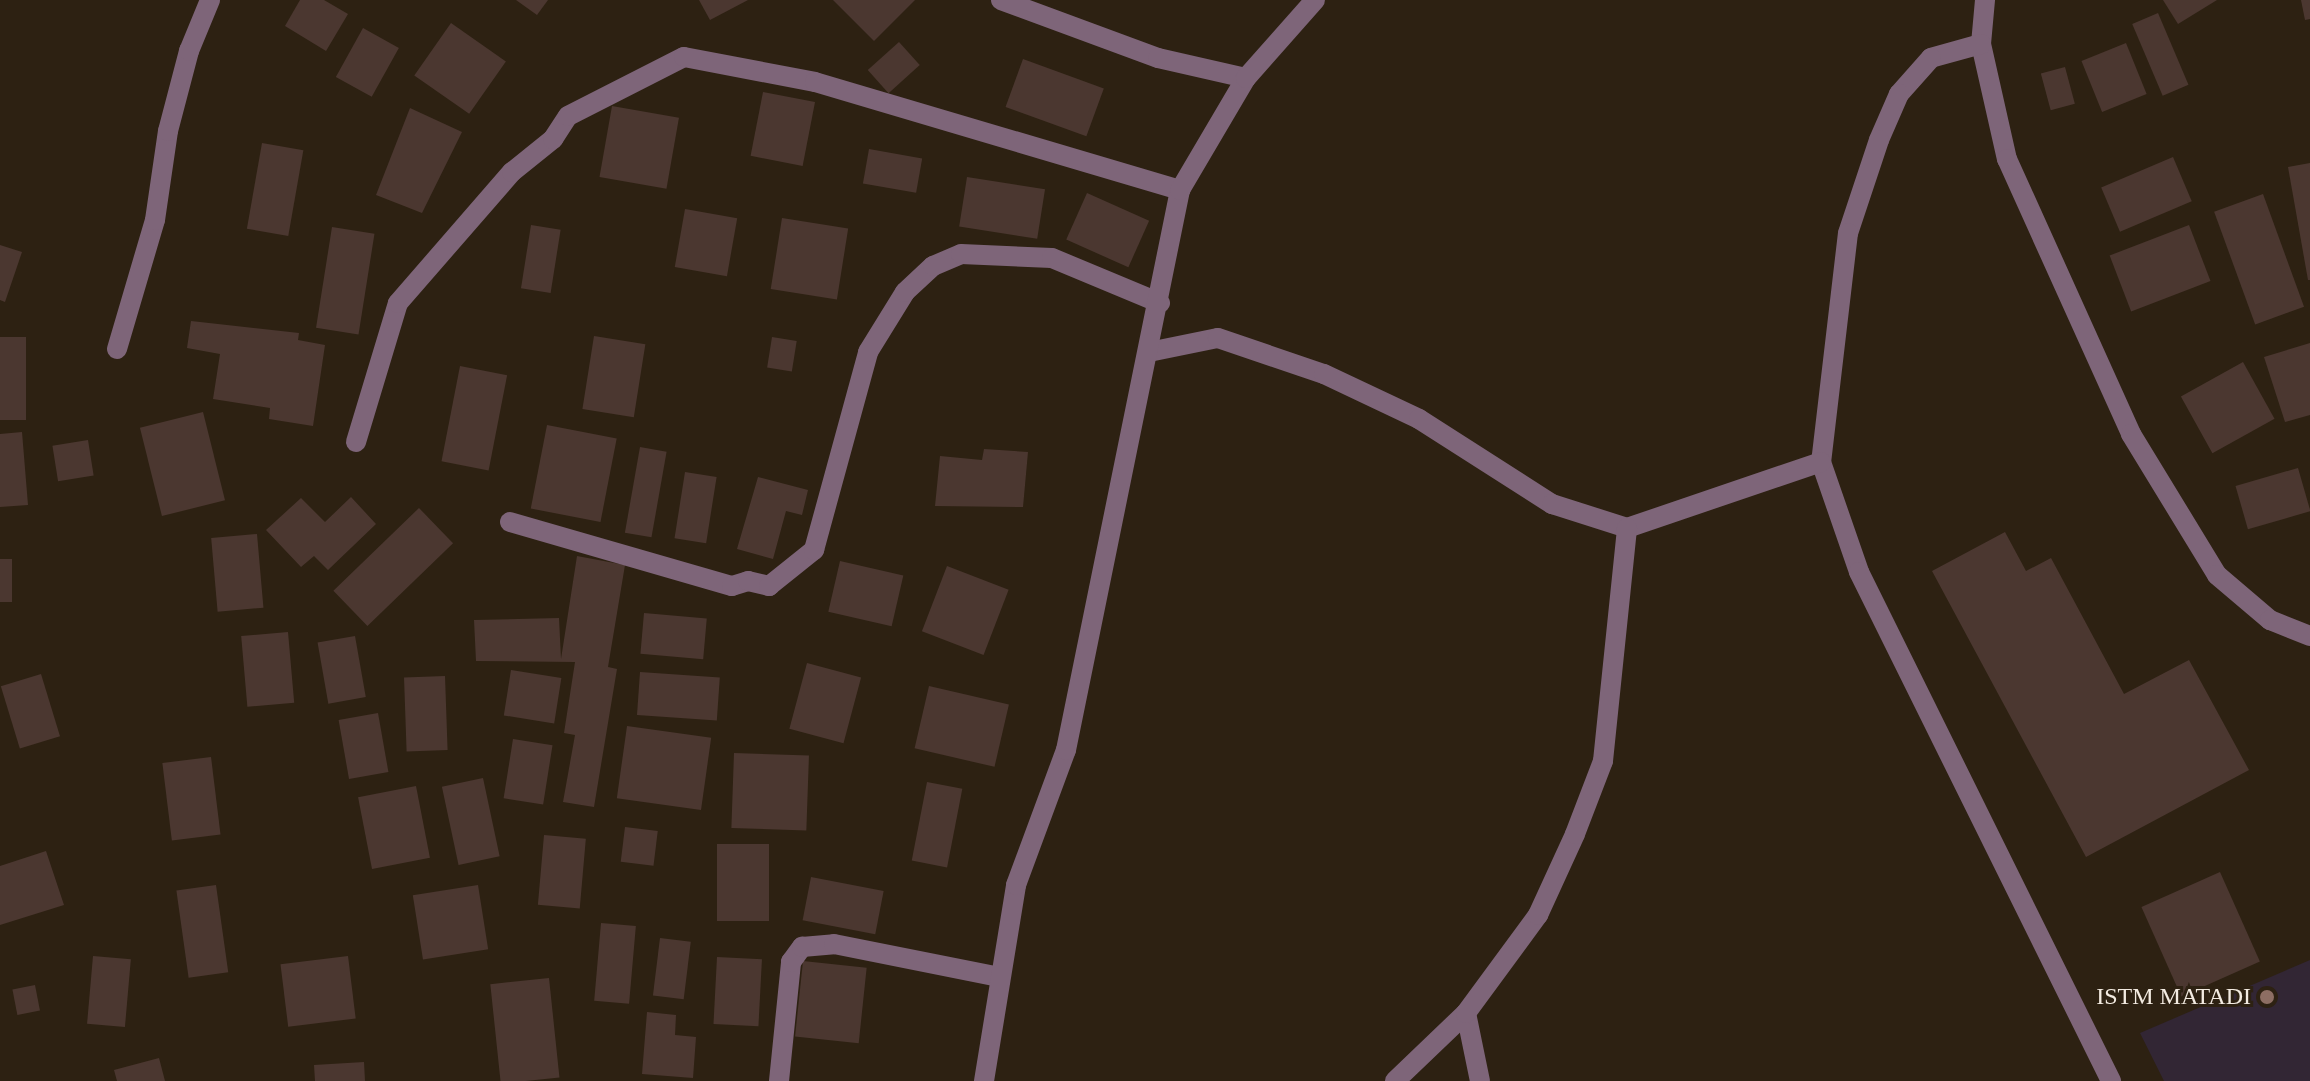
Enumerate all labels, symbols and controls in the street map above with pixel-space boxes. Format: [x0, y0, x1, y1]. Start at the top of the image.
place label: ISTM MATADI [2096, 983, 2251, 1011]
marker: ISTM MATADI [2258, 988, 2276, 1006]

